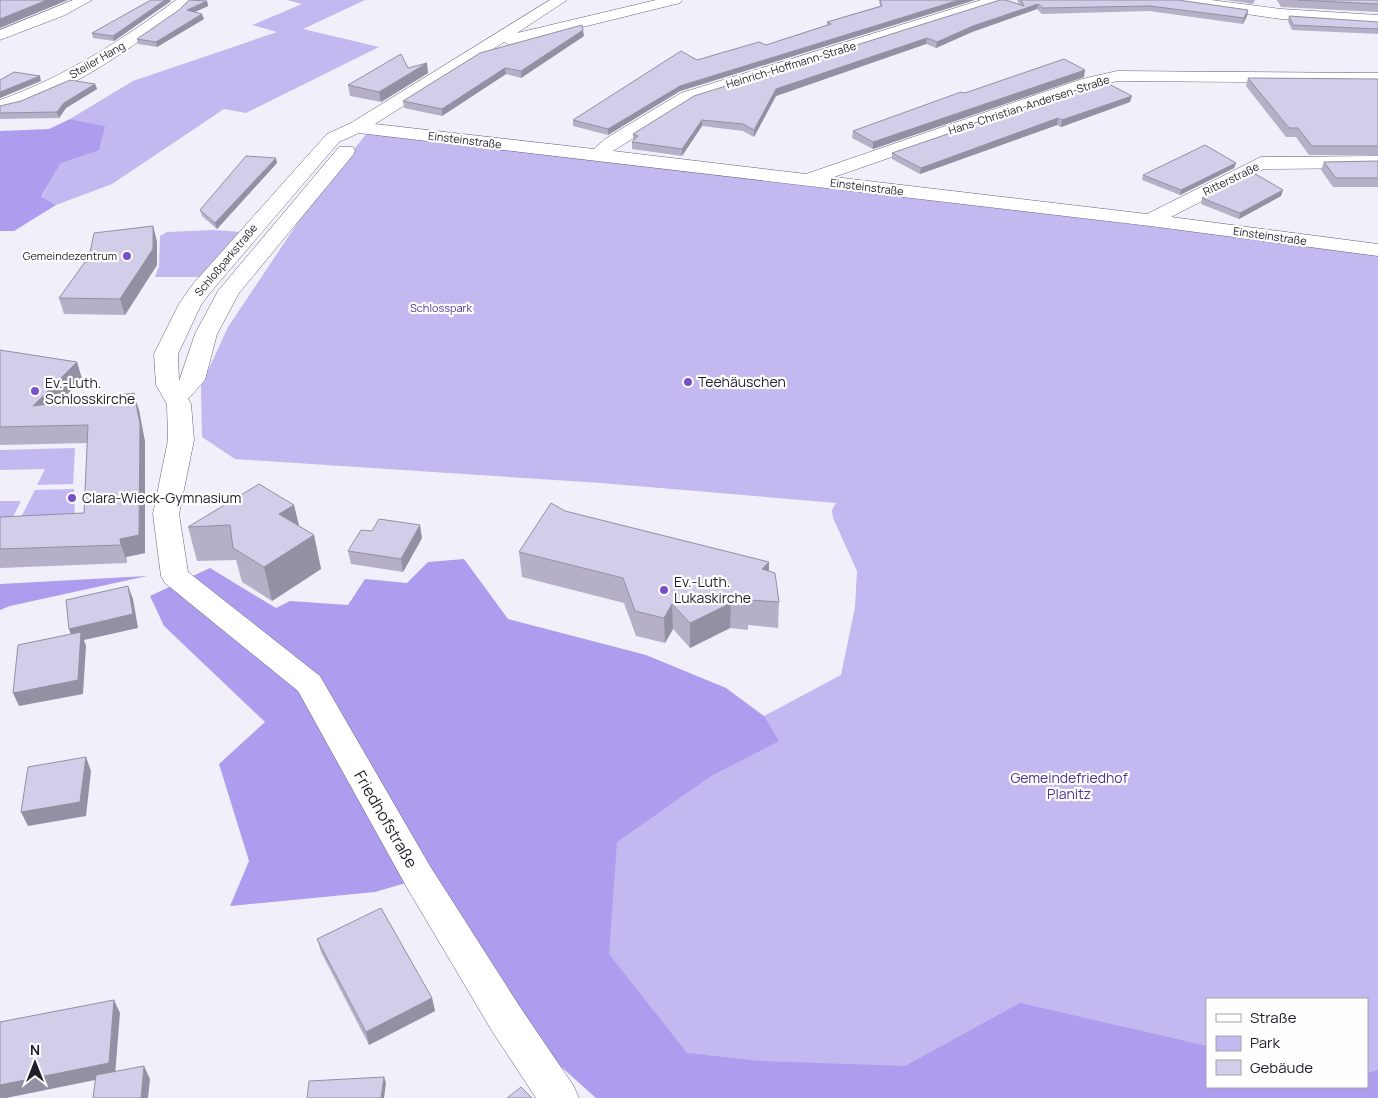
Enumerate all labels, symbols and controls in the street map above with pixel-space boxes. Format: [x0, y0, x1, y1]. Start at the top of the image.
street label: Heinrich-Hoffmann-Straße [724, 37, 858, 91]
street label: Steiler Hang [66, 38, 127, 82]
street label: Hans-Christian-Andersen-Straße [946, 71, 1112, 138]
street label: Einsteinstraße [427, 128, 503, 152]
street label: Ritterstraße [1200, 158, 1262, 199]
street label: Einsteinstraße [829, 175, 905, 199]
street label: Schloßparkstraße [191, 220, 261, 299]
street label: Einsteinstraße [1232, 223, 1308, 248]
place label: Gemeindezentrum [23, 248, 117, 263]
marker: Gemeindezentrum [121, 250, 133, 262]
park label: Schlosspark [410, 300, 473, 315]
place label: Teehäuschen [698, 372, 786, 391]
place label: Ev.-Luth. Schlosskirche [45, 373, 135, 408]
marker: Teehäuschen [682, 376, 694, 388]
marker: Ev.-Luth. Schlosskirche [29, 385, 41, 397]
place label: Clara-Wieck-Gymnasium [82, 488, 241, 507]
marker: Clara-Wieck-Gymnasium [66, 492, 78, 504]
place label: Ev.-Luth. Lukaskirche [674, 572, 751, 607]
marker: Ev.-Luth. Lukaskirche [658, 584, 670, 596]
street label: Friedhofstraße [349, 766, 423, 872]
park label: Gemeindefriedhof Planitz [1010, 768, 1128, 803]
legend [1206, 998, 1368, 1088]
text: Straße [1250, 1007, 1297, 1028]
text: Park [1250, 1032, 1280, 1053]
north arrow [10, 1038, 60, 1088]
text: N [30, 1040, 40, 1059]
text: Gebäude [1250, 1057, 1313, 1078]

